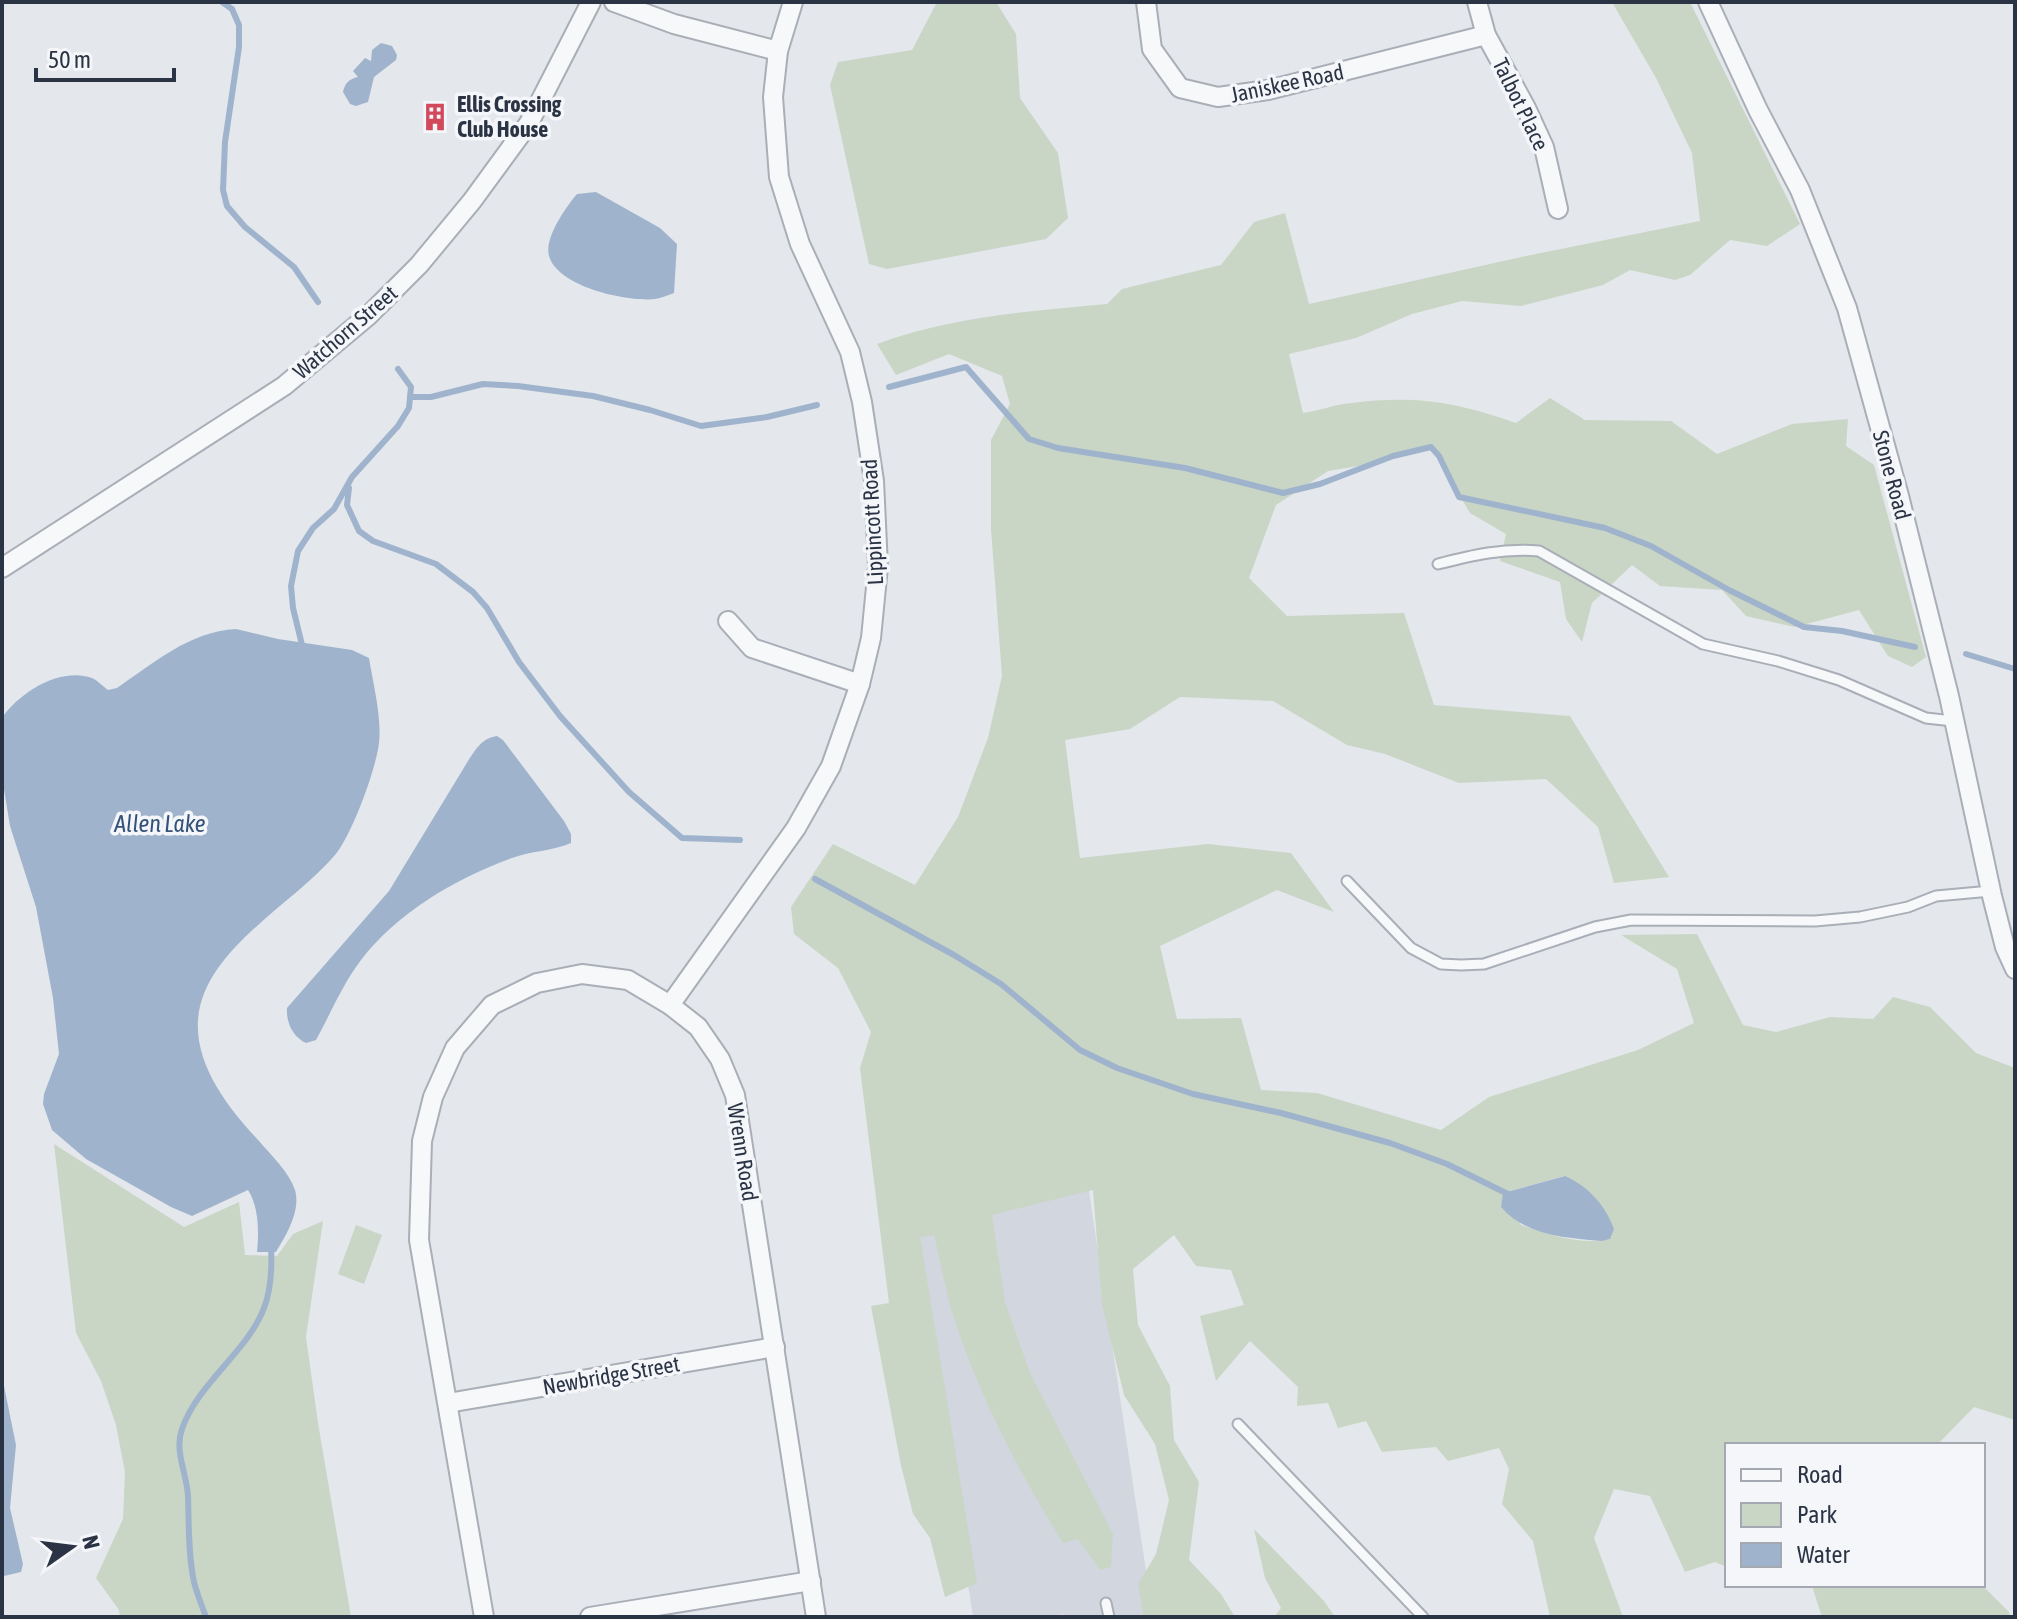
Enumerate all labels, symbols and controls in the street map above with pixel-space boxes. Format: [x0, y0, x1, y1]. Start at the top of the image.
scale bar [36, 32, 174, 82]
text: 50 m [48, 46, 91, 73]
street label: Talbot Place [1488, 54, 1554, 154]
street label: Janiskee Road [1228, 58, 1346, 108]
place label: Ellis Crossing Club House [457, 91, 562, 142]
building icon: Ellis Crossing Club House [420, 102, 450, 132]
street label: Watchorn Street [288, 280, 402, 384]
street label: Stone Road [1868, 428, 1916, 522]
street label: Lippincott Road [856, 458, 888, 586]
water label: Allen Lake [113, 810, 206, 837]
street label: Wrenn Road [722, 1101, 764, 1203]
street label: Newbridge Street [540, 1350, 682, 1400]
legend [1725, 1443, 1985, 1587]
text: Road [1797, 1461, 1843, 1488]
text: Park [1797, 1501, 1838, 1528]
north arrow [32, 1507, 112, 1587]
text: N [77, 1533, 106, 1552]
text: Water [1797, 1541, 1850, 1568]

